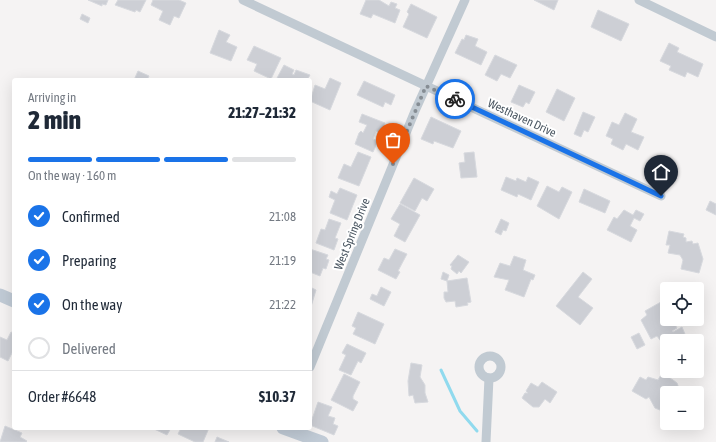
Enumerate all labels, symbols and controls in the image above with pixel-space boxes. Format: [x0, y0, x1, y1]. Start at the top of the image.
courier [435, 79, 475, 119]
icon: bike [444, 88, 466, 110]
text: Arriving in [28, 90, 76, 105]
street label: Westhaven Drive [486, 96, 558, 140]
text: 21:27–21:32 [228, 104, 296, 121]
text: 2 min [28, 105, 81, 135]
pin [376, 123, 410, 164]
icon: bag [382, 129, 404, 151]
pin [644, 155, 678, 196]
icon: home [650, 161, 672, 183]
text: On the way · 160 m [28, 168, 116, 183]
street label: West Spring Drive [331, 196, 373, 272]
icon: check [28, 205, 50, 227]
text: Confirmed [62, 208, 120, 225]
text: 21:08 [269, 209, 296, 224]
icon: check [28, 249, 50, 271]
text: Preparing [62, 252, 116, 269]
text: 21:19 [269, 253, 296, 268]
map controls [660, 282, 704, 430]
button: locate [660, 282, 704, 326]
icon: check [28, 293, 50, 315]
text: On the way [62, 296, 123, 313]
text: 21:22 [269, 297, 296, 312]
button: + [660, 334, 704, 378]
text: Delivered [62, 340, 116, 357]
button: − [660, 386, 704, 430]
text: Order #6648 [28, 388, 96, 405]
text: $10.37 [259, 388, 296, 405]

